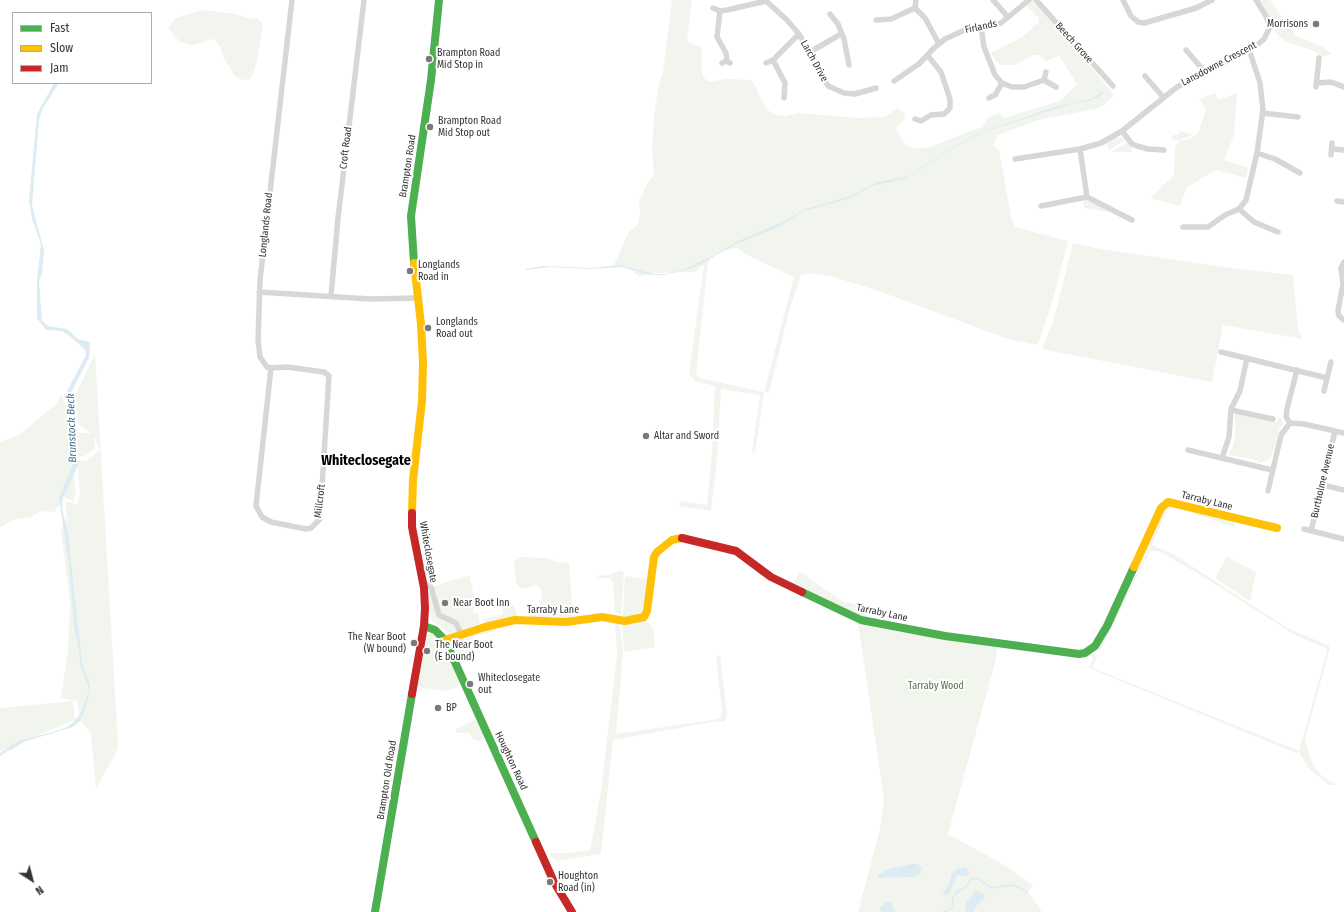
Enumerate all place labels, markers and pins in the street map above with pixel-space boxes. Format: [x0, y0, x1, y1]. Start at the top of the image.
place label: Morrisons [1267, 18, 1308, 30]
marker: Morrisons [1311, 19, 1321, 29]
place label: Brampton Road Mid Stop in [437, 47, 500, 70]
marker: Brampton Road Mid Stop in [424, 54, 434, 64]
place label: Brampton Road Mid Stop out [438, 115, 501, 138]
marker: Brampton Road Mid Stop out [425, 122, 435, 132]
place label: Longlands Road in [418, 259, 460, 282]
marker: Longlands Road in [405, 266, 415, 276]
place label: Longlands Road out [436, 316, 478, 340]
marker: Longlands Road out [423, 323, 433, 333]
place label: Altar and Sword [654, 430, 719, 442]
marker: Altar and Sword [641, 431, 651, 441]
place label: Near Boot Inn [453, 597, 509, 609]
marker: Near Boot Inn [440, 598, 450, 608]
place label: The Near Boot (W bound) [348, 631, 406, 654]
marker: The Near Boot (W bound) [409, 638, 419, 648]
place label: The Near Boot (E bound) [435, 639, 493, 662]
marker: The Near Boot (E bound) [422, 646, 432, 656]
place label: Whiteclosegate out [478, 672, 540, 696]
marker: Whiteclosegate out [465, 679, 475, 689]
place label: BP [446, 702, 457, 714]
marker: BP [433, 703, 443, 713]
place label: Houghton Road (in) [558, 870, 598, 894]
marker: Houghton Road (in) [545, 877, 555, 887]

